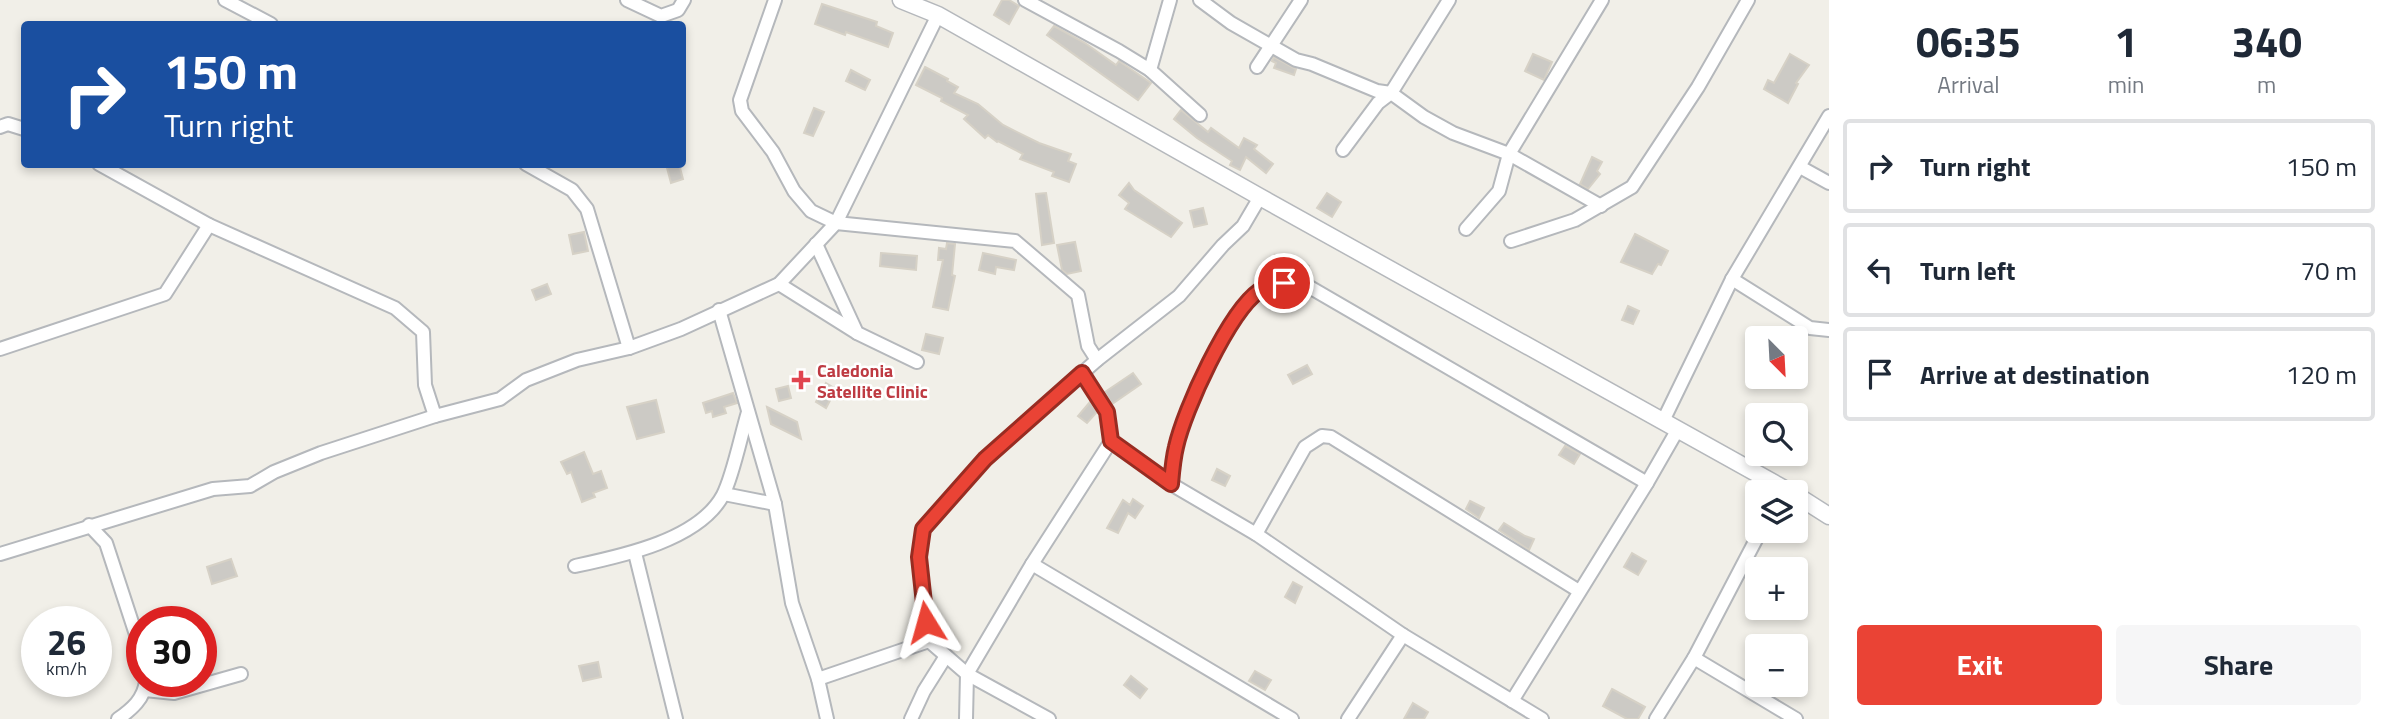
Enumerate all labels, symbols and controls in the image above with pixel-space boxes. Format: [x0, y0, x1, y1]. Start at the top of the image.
text: 06:35 [1916, 9, 2021, 73]
text: 1 [2114, 9, 2138, 73]
text: 340 [2231, 9, 2302, 73]
text: 150 m [164, 33, 298, 108]
icon: right [49, 49, 140, 140]
text: Arrival [1937, 67, 2000, 102]
text: min [2108, 67, 2144, 102]
text: m [2257, 67, 2276, 102]
text: Turn right [164, 101, 293, 149]
icon: right [1861, 147, 1899, 185]
text: Turn right [1920, 147, 2031, 186]
text: 150 m [2286, 147, 2357, 186]
icon: left [1861, 251, 1899, 289]
text: Turn left [1920, 251, 2015, 290]
text: 70 m [2300, 251, 2357, 290]
pin [1254, 253, 1314, 313]
icon: arrive [1265, 264, 1303, 302]
north arrow [1745, 326, 1808, 388]
map controls [1745, 326, 1808, 697]
icon: arrive [1861, 355, 1899, 393]
text: Arrive at destination [1920, 355, 2150, 394]
text: 120 m [2286, 355, 2357, 394]
place label: Caledonia Satellite Clinic [817, 357, 928, 405]
marker: Caledonia Satellite Clinic [791, 370, 811, 390]
button: search [1745, 403, 1808, 466]
button: layers [1745, 480, 1808, 543]
button: + [1745, 557, 1808, 620]
position arrow [889, 585, 963, 659]
speed limit sign: 30 [126, 606, 217, 697]
text: 26 [47, 615, 86, 669]
button: Exit [1857, 625, 2102, 705]
button: Share [2116, 625, 2361, 705]
button: − [1745, 634, 1808, 697]
text: km/h [46, 655, 87, 682]

